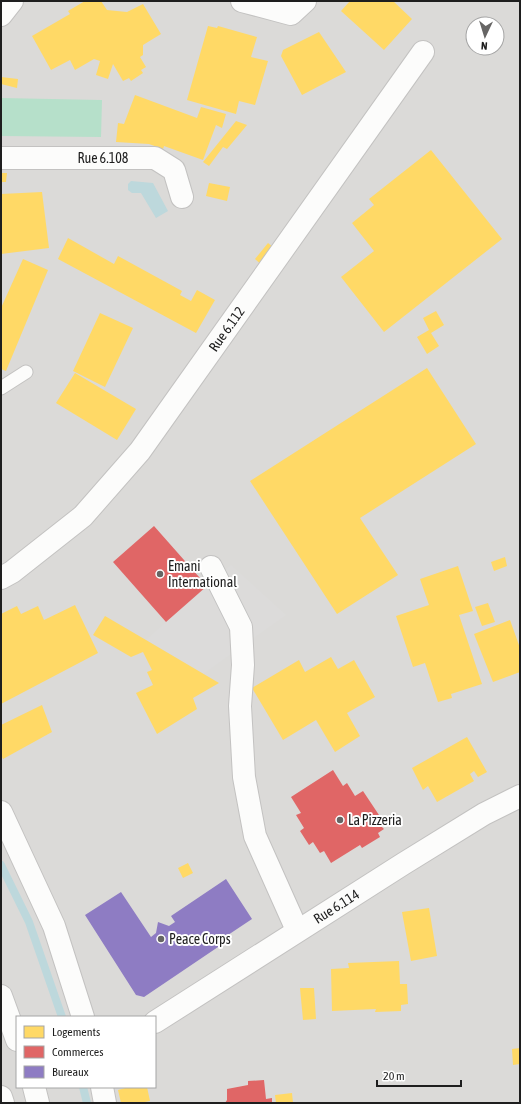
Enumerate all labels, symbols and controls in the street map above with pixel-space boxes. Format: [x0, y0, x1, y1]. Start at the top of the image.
north arrow [465, 16, 505, 56]
text: N [481, 40, 488, 52]
street label: Rue 6.108 [78, 150, 129, 166]
street label: Rue 6.112 [205, 304, 248, 354]
place label: Emani International [168, 558, 237, 590]
marker: Emani International [155, 569, 165, 579]
place label: La Pizzeria [348, 812, 402, 828]
marker: La Pizzeria [335, 815, 345, 825]
street label: Rue 6.114 [311, 886, 362, 927]
place label: Peace Corps [169, 931, 231, 947]
marker: Peace Corps [156, 934, 166, 944]
legend [16, 1016, 156, 1088]
text: Logements [52, 1025, 100, 1039]
text: Commerces [52, 1045, 103, 1059]
scale bar [377, 1062, 461, 1088]
text: Bureaux [52, 1065, 89, 1079]
text: 20 m [383, 1069, 405, 1083]

